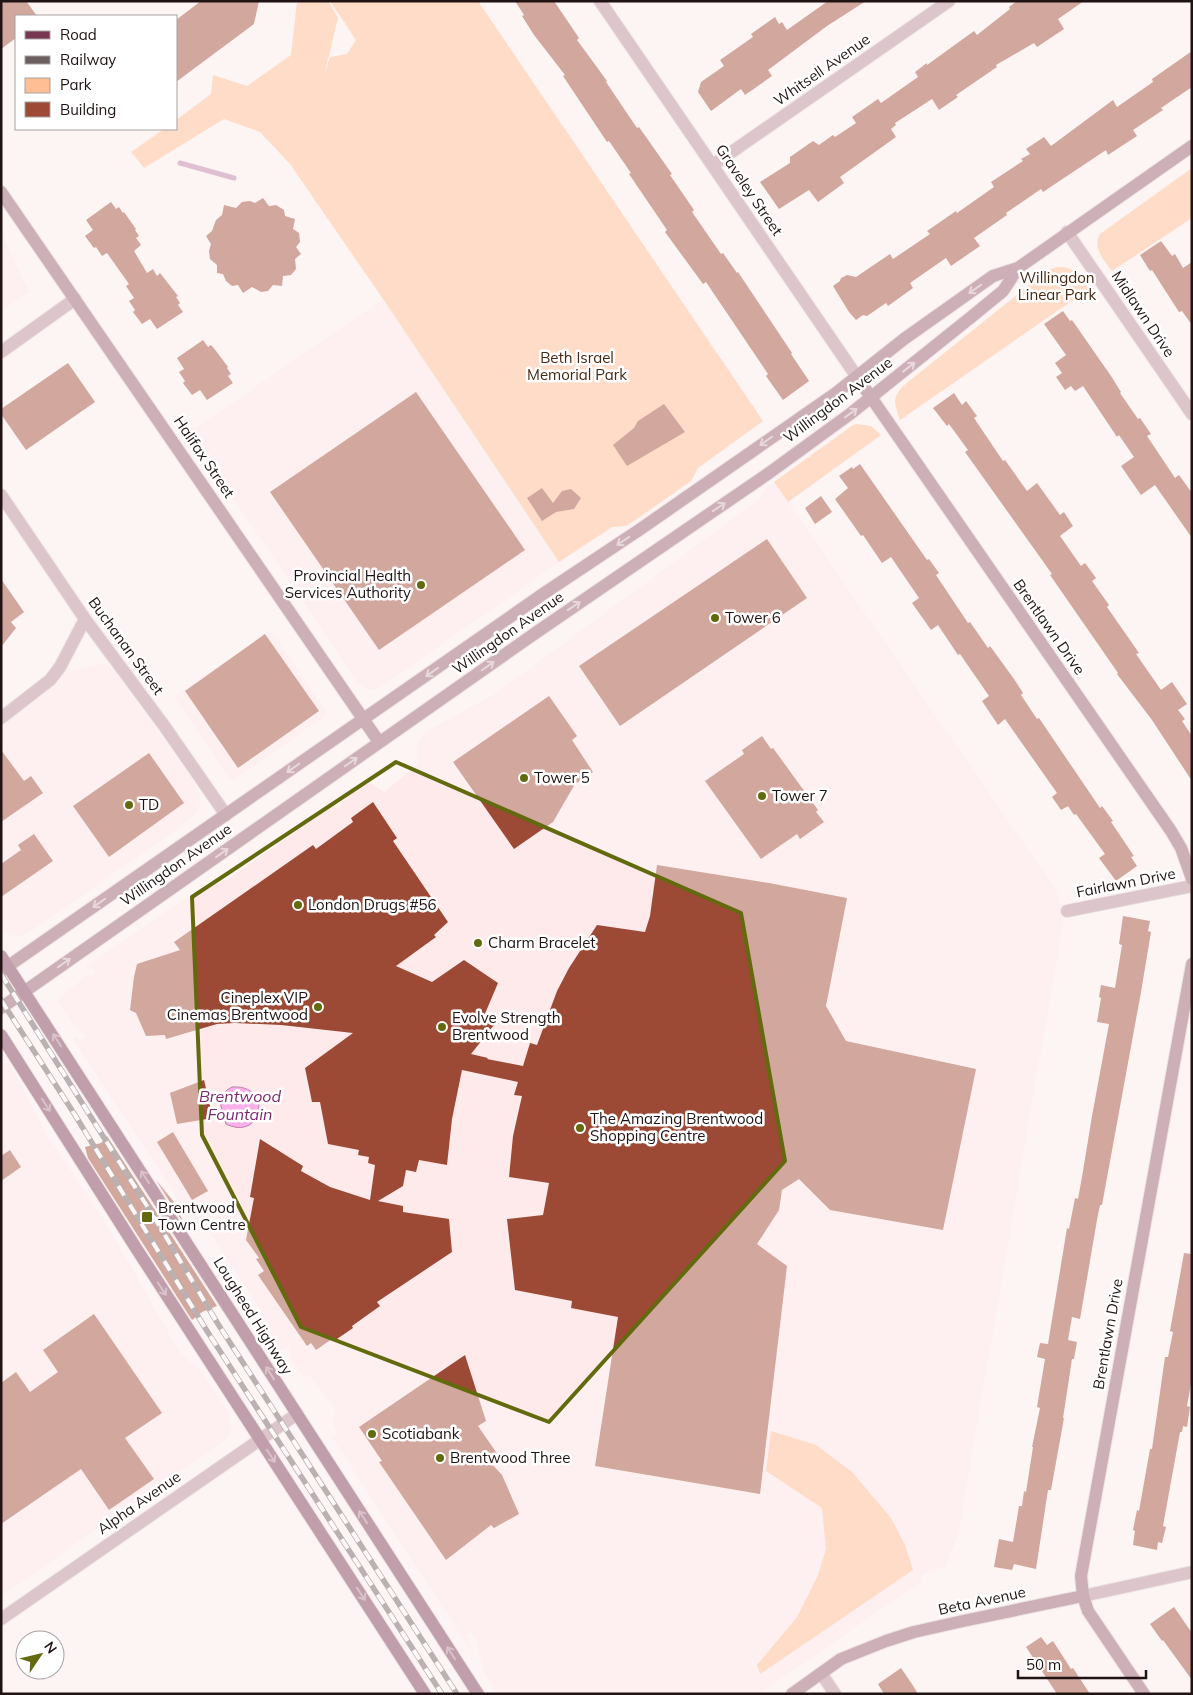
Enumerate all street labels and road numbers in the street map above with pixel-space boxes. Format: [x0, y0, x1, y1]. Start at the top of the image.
street label: Whitsell Avenue [770, 29, 874, 110]
street label: Graveley Street [712, 140, 787, 239]
street label: Midlawn Drive [1108, 267, 1179, 360]
street label: Willingdon Avenue [780, 352, 896, 447]
street label: Halifax Street [170, 412, 239, 501]
street label: Brentlawn Drive [1009, 575, 1089, 678]
street label: Willingdon Avenue [448, 587, 567, 678]
street label: Buchanan Street [85, 593, 168, 698]
street label: Willingdon Avenue [116, 819, 235, 910]
street label: Fairlawn Drive [1075, 864, 1177, 901]
street label: Lougheed Highway [210, 1253, 297, 1378]
street label: Brentlawn Drive [1088, 1277, 1127, 1391]
street label: Alpha Avenue [93, 1467, 184, 1538]
street label: Beta Avenue [937, 1582, 1027, 1619]

